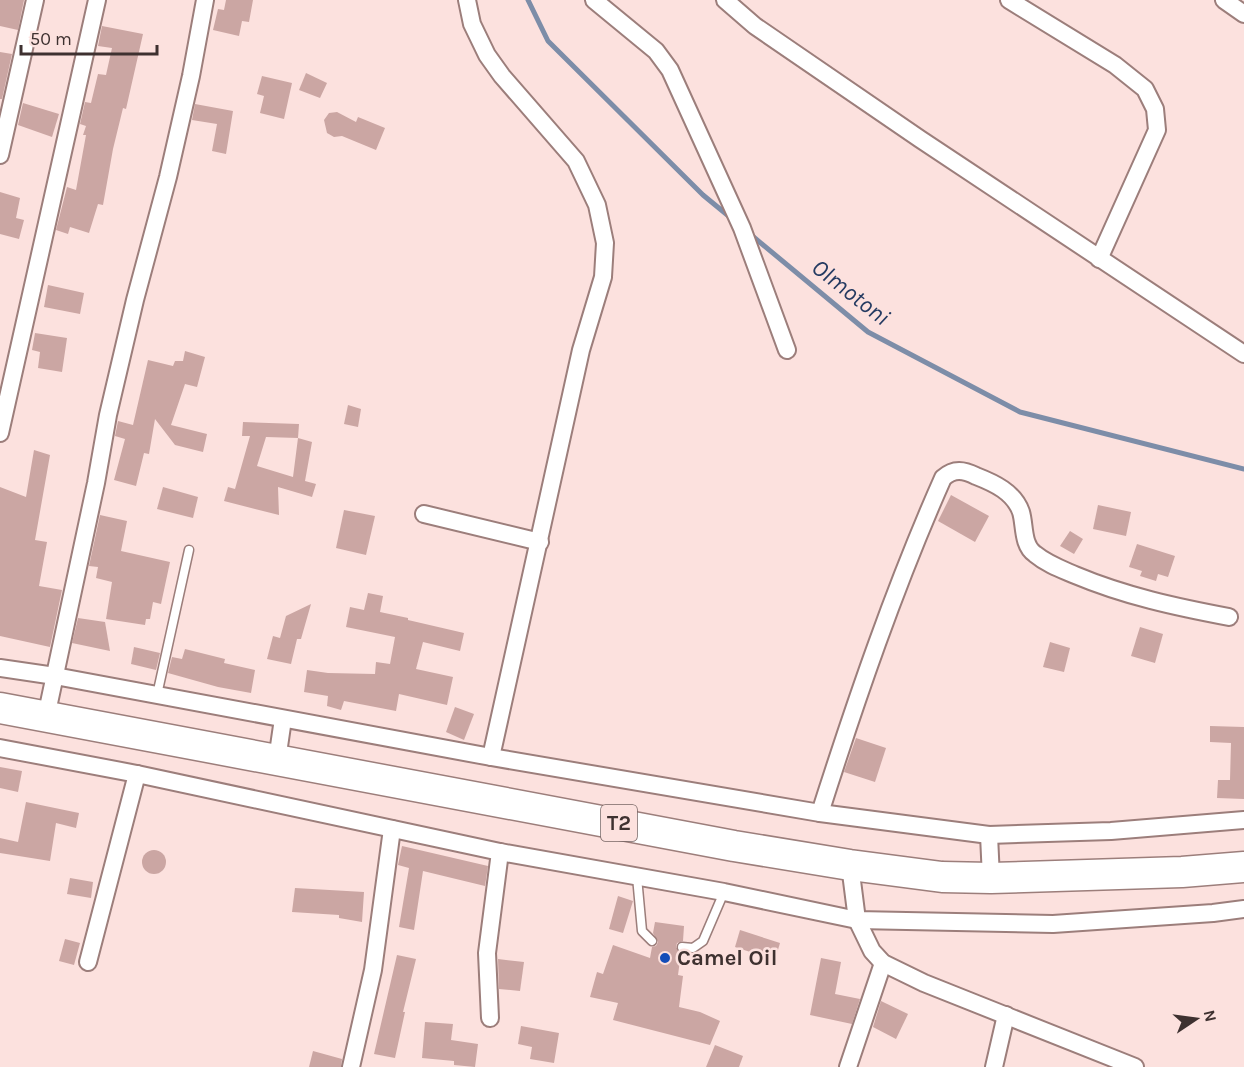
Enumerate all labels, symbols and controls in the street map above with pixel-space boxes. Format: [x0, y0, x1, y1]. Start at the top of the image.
scale bar [21, 18, 158, 56]
text: 50 m [30, 28, 72, 50]
water label: Olmotoni [806, 253, 896, 331]
road number: T2 [601, 805, 637, 841]
place label: Camel Oil [677, 945, 778, 971]
marker: Camel Oil [658, 951, 672, 965]
north arrow [1166, 989, 1226, 1049]
text: N [1200, 1008, 1221, 1023]

